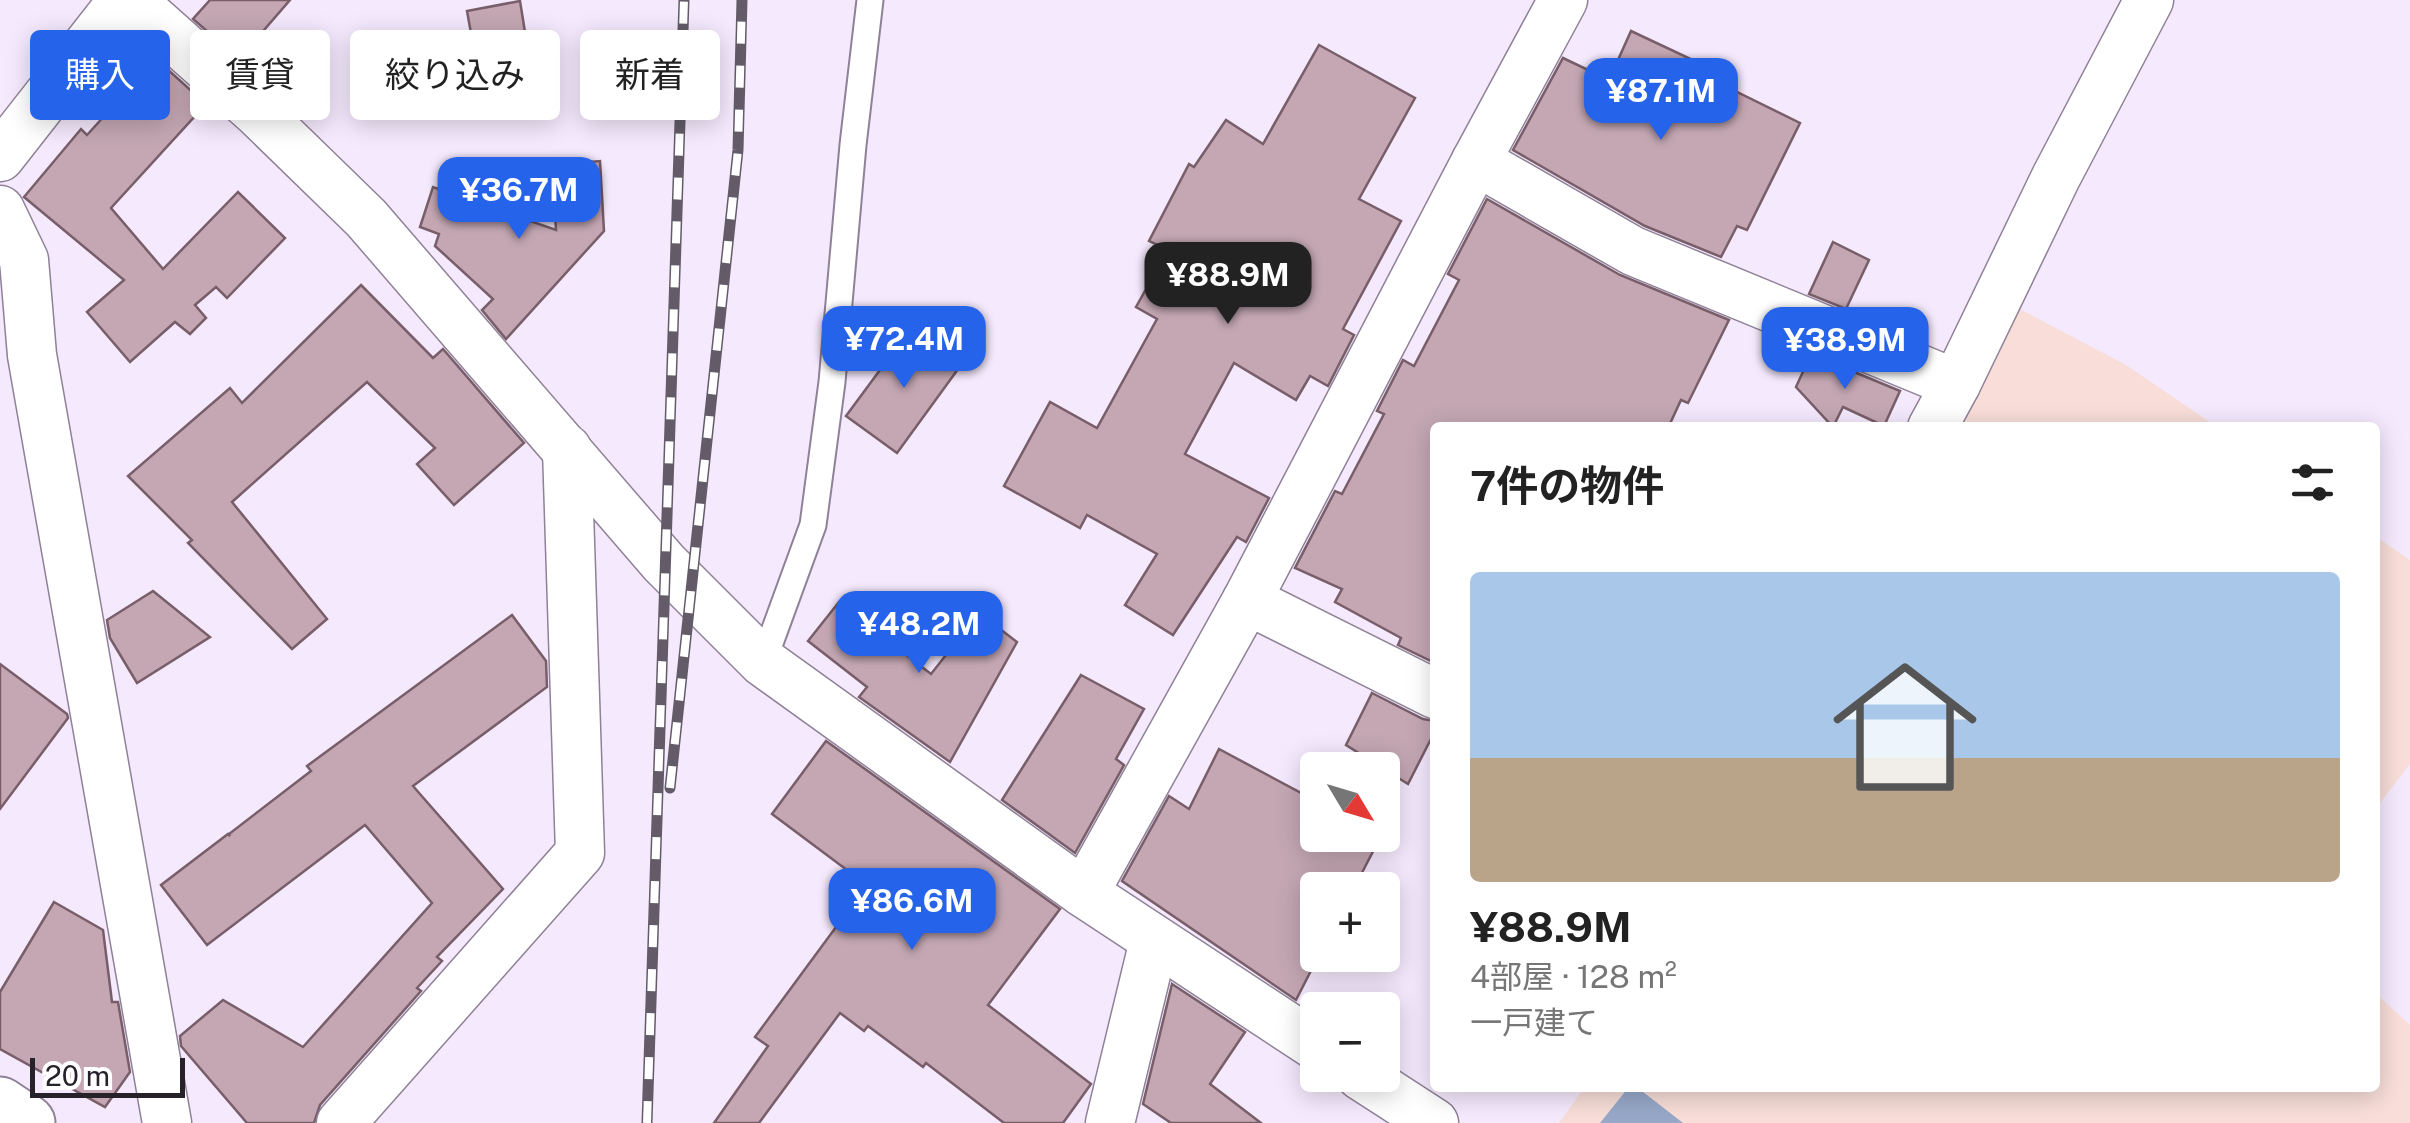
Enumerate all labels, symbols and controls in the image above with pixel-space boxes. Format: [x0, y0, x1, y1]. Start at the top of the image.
chip: 購入 [30, 30, 170, 120]
chip: 賃貸 [190, 30, 330, 120]
chip: 絞り込み [350, 30, 560, 120]
chip: 新着 [580, 30, 720, 120]
pin: ¥87.1M [1580, 58, 1742, 143]
text: ¥87.1M [1606, 72, 1716, 109]
pin: ¥36.7M [438, 157, 600, 242]
text: ¥36.7M [460, 171, 578, 208]
pin: ¥88.9M [1147, 242, 1309, 327]
text: ¥88.9M [1166, 256, 1290, 293]
pin: ¥72.4M [823, 306, 985, 391]
pin: ¥38.9M [1764, 307, 1926, 392]
text: ¥72.4M [844, 320, 964, 357]
text: ¥38.9M [1784, 321, 1906, 358]
icon: filters [2285, 455, 2340, 510]
text: 7件の物件 [1470, 461, 1664, 510]
pin: ¥48.2M [838, 591, 1000, 676]
text: ¥48.2M [858, 605, 980, 642]
icon: home [1815, 637, 1995, 817]
north arrow [1300, 752, 1400, 852]
map controls [1300, 752, 1400, 1092]
pin: ¥86.6M [831, 868, 993, 953]
button: + [1300, 872, 1400, 972]
text: ¥86.6M [851, 882, 973, 919]
text: ¥88.9M [1470, 902, 1631, 951]
text: 4部屋 · 128 m² [1470, 958, 1677, 995]
button: − [1300, 992, 1400, 1092]
text: 一戸建て [1470, 1004, 1598, 1041]
scale bar [30, 1053, 185, 1098]
text: 20 m [45, 1059, 110, 1092]

